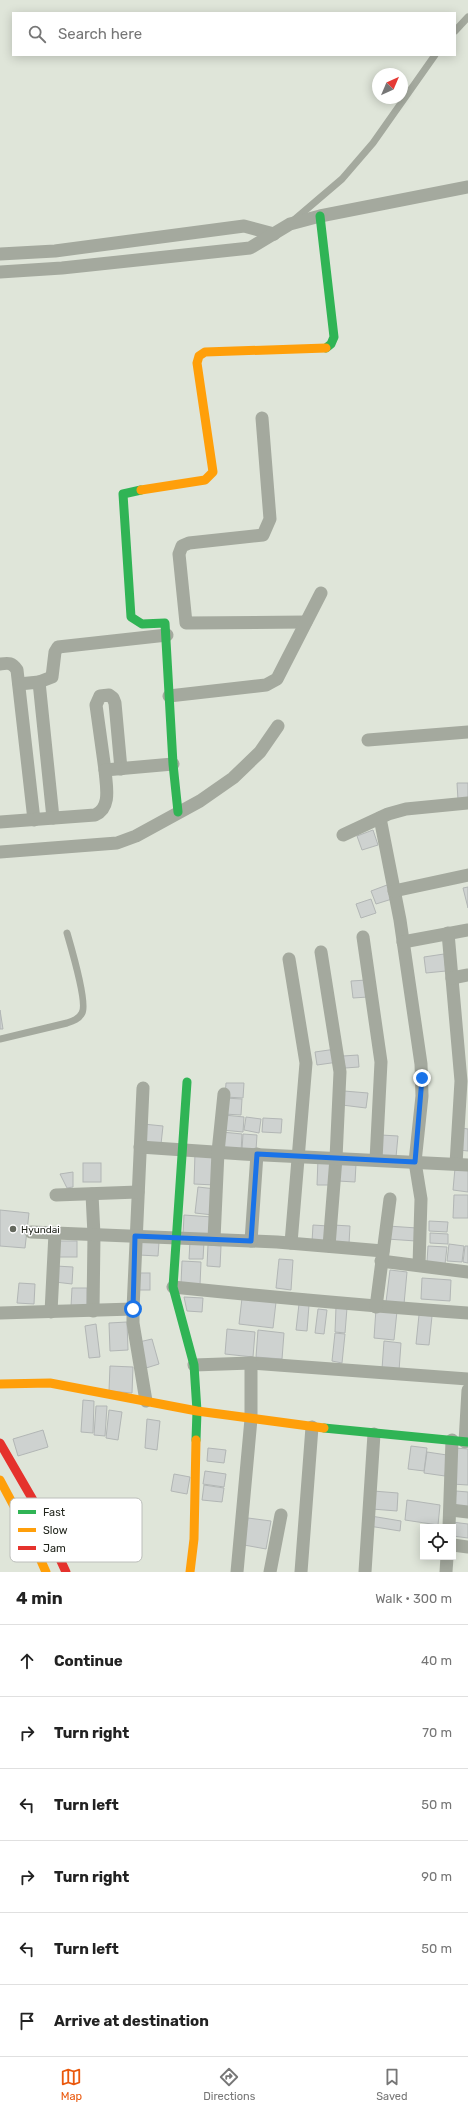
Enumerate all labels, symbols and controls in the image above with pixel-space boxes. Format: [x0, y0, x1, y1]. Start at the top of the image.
search box [12, 12, 456, 56]
icon: search [26, 23, 48, 45]
text: Search here [58, 25, 142, 43]
north arrow [372, 68, 408, 104]
route end [413, 1069, 431, 1087]
marker: Hyundai [8, 1224, 18, 1234]
place label: Hyundai [21, 1224, 60, 1236]
route start [124, 1300, 142, 1318]
legend [10, 1498, 142, 1562]
text: Fast [43, 1506, 66, 1519]
text: Slow [43, 1524, 68, 1537]
map controls [420, 1524, 456, 1560]
button: locate [420, 1524, 456, 1560]
text: Jam [43, 1542, 66, 1555]
text: 4 min [16, 1588, 63, 1608]
text: Walk · 300 m [375, 1591, 452, 1606]
icon: ahead [16, 1650, 38, 1672]
text: Continue [54, 1652, 123, 1670]
text: 40 m [421, 1653, 452, 1668]
icon: right [16, 1722, 38, 1744]
text: Turn right [54, 1724, 129, 1742]
text: 70 m [422, 1725, 452, 1740]
icon: left [16, 1794, 38, 1816]
text: Turn left [54, 1796, 119, 1814]
text: 50 m [421, 1797, 452, 1812]
icon: right [16, 1866, 38, 1888]
text: Turn right [54, 1868, 129, 1886]
text: 90 m [421, 1869, 452, 1884]
icon: left [16, 1938, 38, 1960]
text: Turn left [54, 1940, 119, 1958]
text: 50 m [421, 1941, 452, 1956]
icon: arrive [16, 2010, 38, 2032]
text: Arrive at destination [54, 2012, 209, 2030]
tab: Map [60, 2066, 82, 2103]
tab: Directions [203, 2066, 255, 2103]
tab: Saved [376, 2066, 408, 2103]

